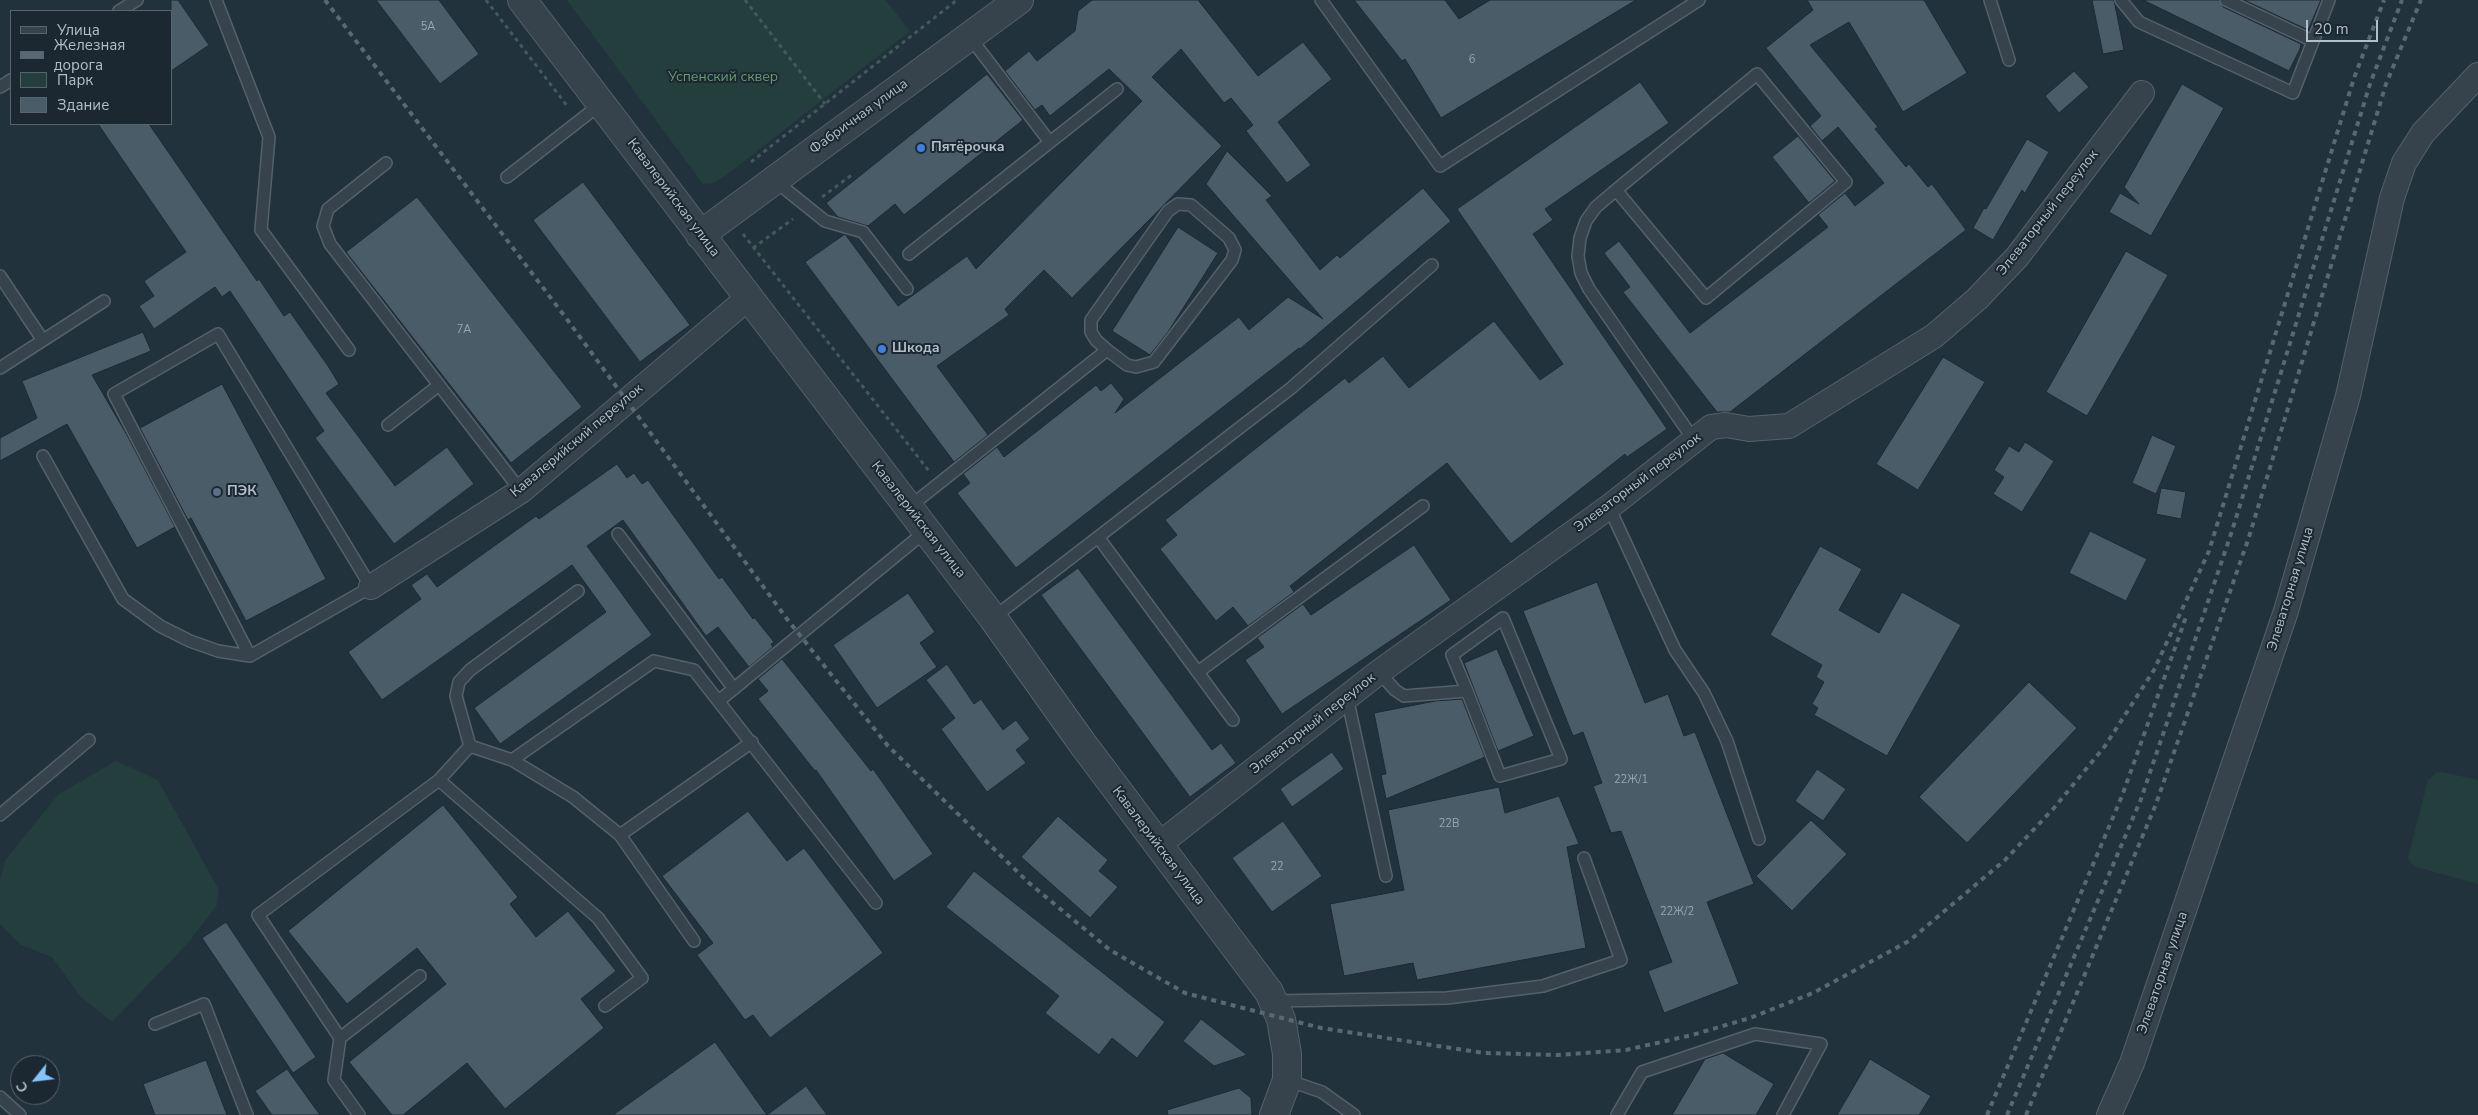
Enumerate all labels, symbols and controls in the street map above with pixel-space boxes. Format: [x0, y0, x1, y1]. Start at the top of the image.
legend [10, 10, 172, 125]
scale bar [2308, 10, 2380, 42]
text: 20 m [2314, 19, 2349, 39]
text: Улица [57, 20, 100, 40]
house number: 5А [421, 20, 435, 34]
text: Железная дорога [54, 35, 125, 75]
house number: 6 [1469, 53, 1475, 67]
text: Парк [57, 70, 93, 90]
park label: Успенский сквер [668, 70, 778, 86]
street label: Фабричная улица [807, 76, 911, 158]
text: Здание [57, 95, 109, 115]
street label: Кавалерийская улица [623, 136, 723, 260]
place label: Пятёрочка [931, 140, 1004, 156]
marker: Пятёрочка [915, 142, 927, 154]
street label: Элеваторный переулок [1994, 147, 2102, 279]
house number: 7А [457, 323, 471, 337]
place label: Шкода [892, 341, 940, 357]
marker: Шкода [876, 343, 888, 355]
street label: Кавалерийский переулок [507, 381, 647, 501]
street label: Элеваторный переулок [1571, 430, 1705, 536]
street label: Кавалерийская улица [867, 458, 969, 582]
place label: ПЭК [227, 484, 257, 500]
marker: ПЭК [211, 486, 223, 498]
street label: Элеваторная улица [2264, 525, 2318, 653]
street label: Элеваторный переулок [1247, 670, 1379, 778]
house number: 22Ж/1 [1614, 773, 1648, 787]
street label: Кавалерийская улица [1108, 784, 1208, 908]
house number: 22В [1439, 817, 1459, 831]
house number: 22 [1270, 860, 1284, 874]
house number: 22Ж/2 [1660, 905, 1694, 919]
street label: Элеваторная улица [2134, 910, 2192, 1036]
north arrow [10, 1055, 60, 1105]
text: С [12, 1078, 33, 1096]

